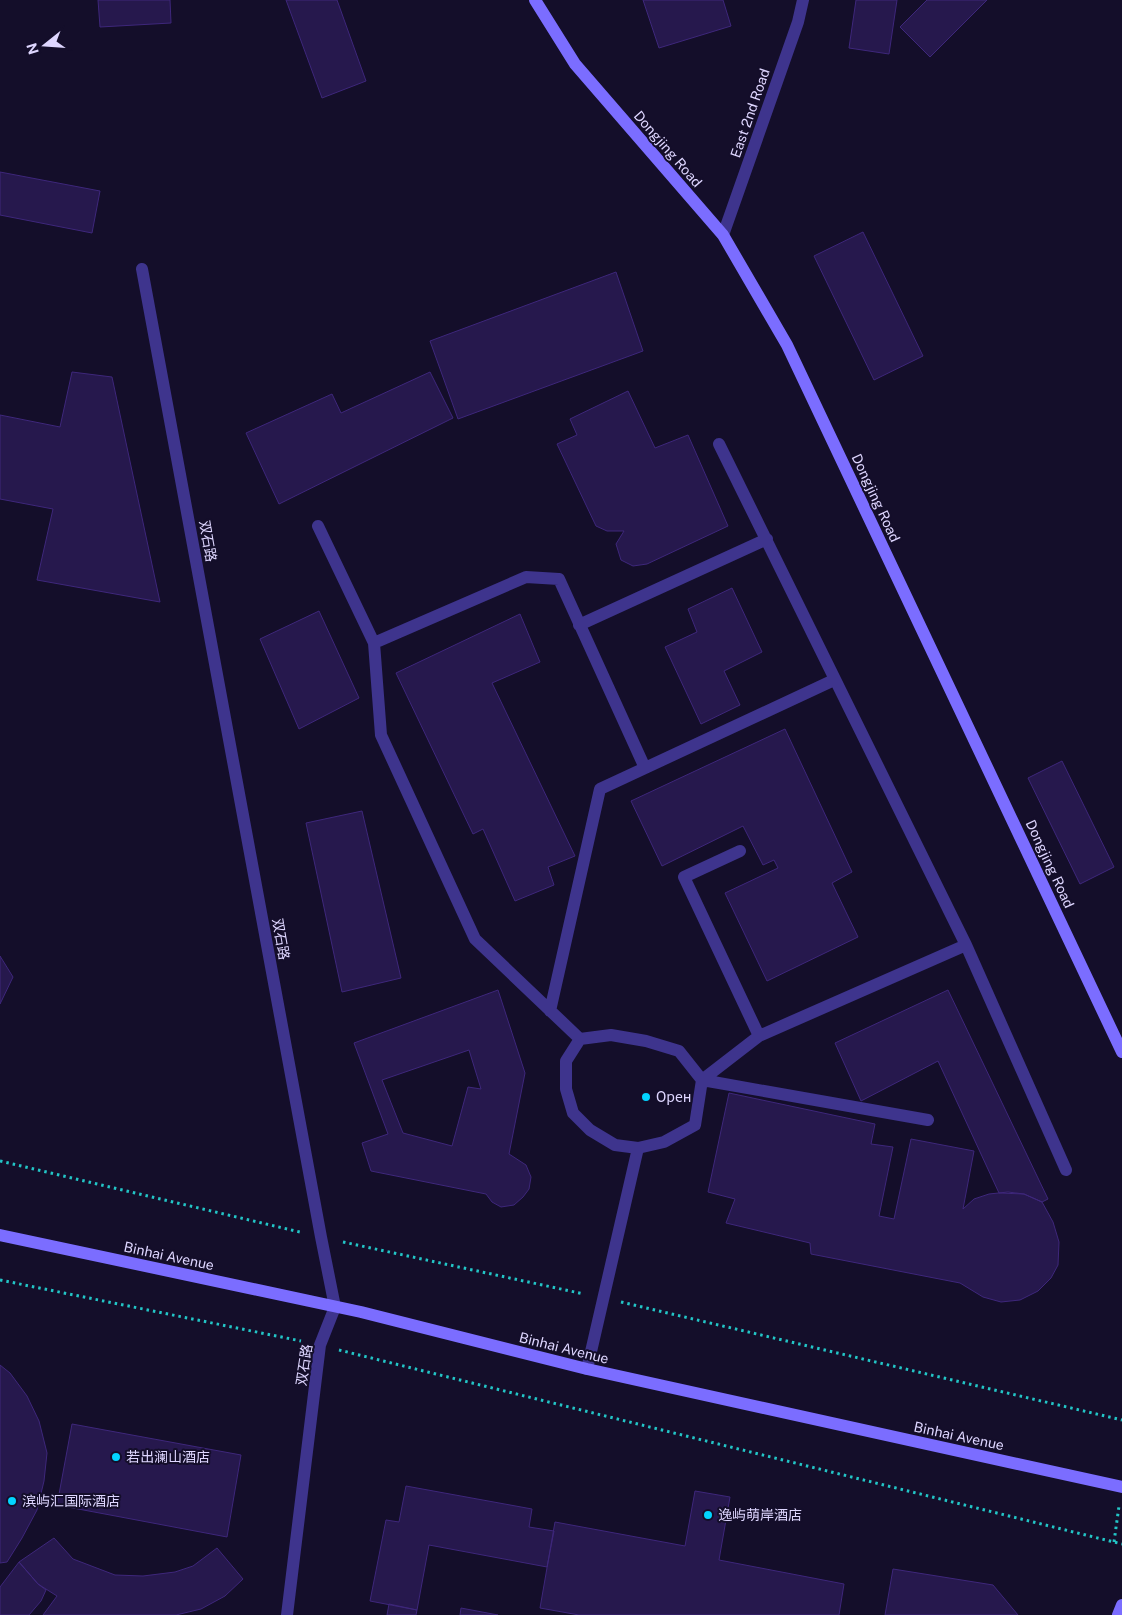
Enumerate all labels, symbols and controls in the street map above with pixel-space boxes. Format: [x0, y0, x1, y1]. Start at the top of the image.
north arrow [20, 20, 70, 70]
text: N [23, 41, 42, 56]
street label: East 2nd Road [727, 66, 773, 160]
street label: Dongjing Road [631, 108, 705, 190]
street label: Dongjing Road [849, 451, 903, 545]
street label: 双石路 [196, 519, 220, 563]
street label: Dongjing Road [1023, 817, 1077, 911]
street label: 双石路 [269, 917, 293, 961]
place label: Oрен [656, 1089, 692, 1105]
marker: Oрен [640, 1091, 652, 1103]
street label: Binhai Avenue [122, 1239, 216, 1273]
street label: Binhai Avenue [518, 1329, 611, 1367]
street label: 双石路 [293, 1343, 315, 1387]
street label: Binhai Avenue [912, 1419, 1006, 1453]
place label: 若出澜山酒店 [126, 1449, 210, 1465]
marker: 若出澜山酒店 [110, 1451, 122, 1463]
place label: 滨屿汇国际酒店 [22, 1493, 120, 1509]
marker: 滨屿汇国际酒店 [6, 1495, 18, 1507]
place label: 逸屿萌岸酒店 [718, 1507, 802, 1523]
marker: 逸屿萌岸酒店 [702, 1509, 714, 1521]

